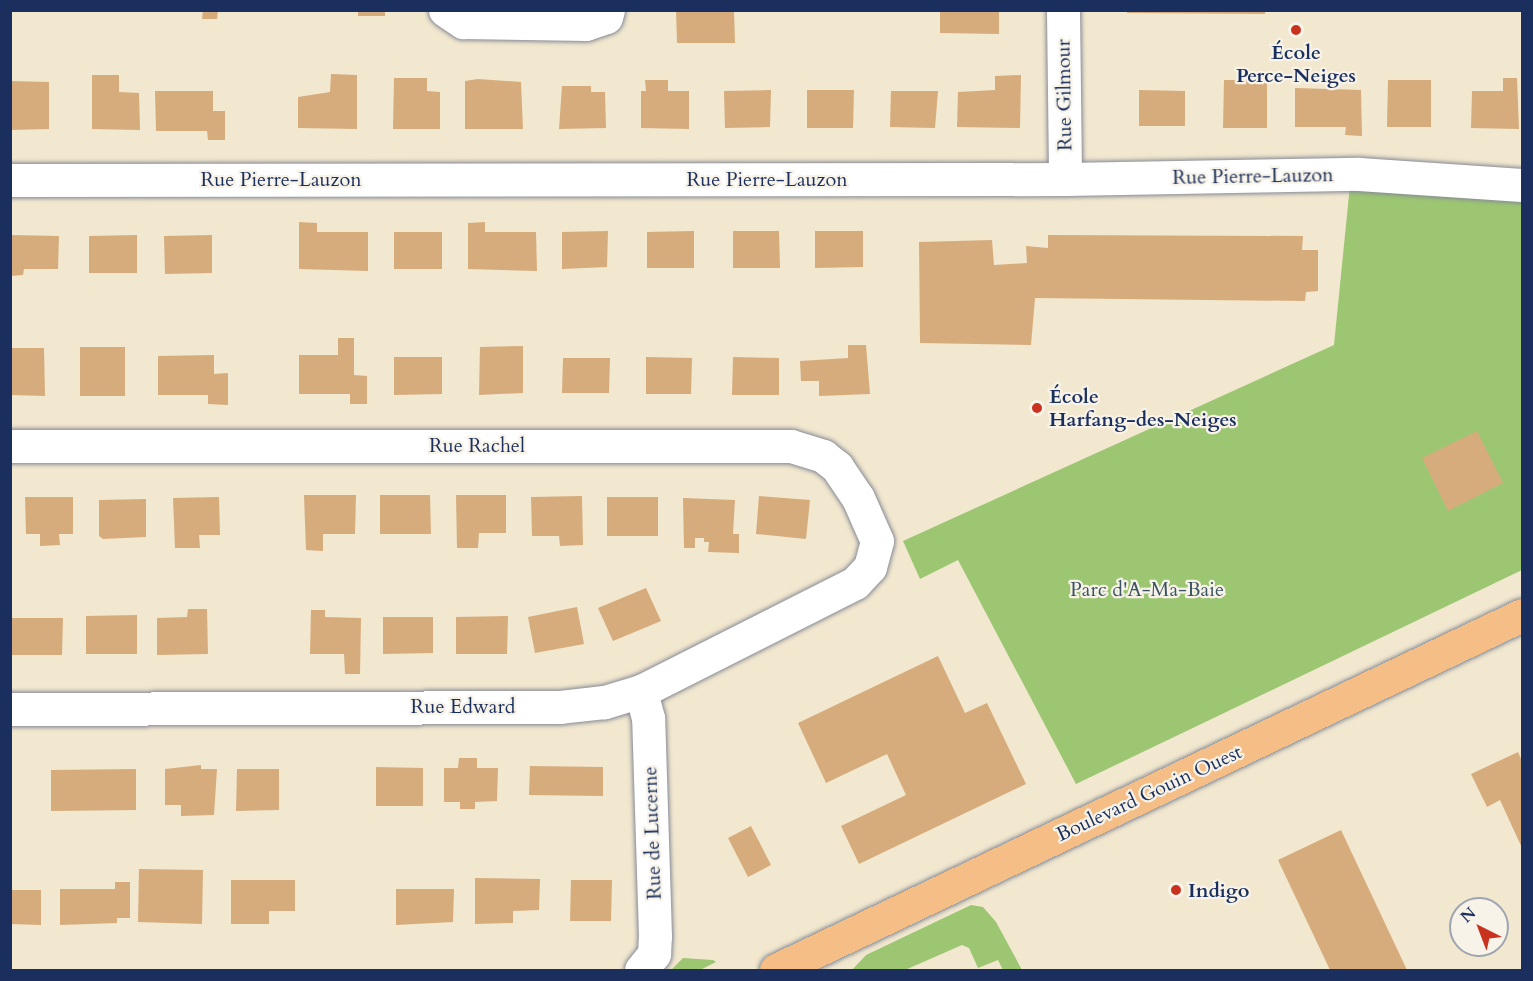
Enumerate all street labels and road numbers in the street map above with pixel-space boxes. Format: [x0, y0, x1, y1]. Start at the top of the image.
street label: Rue Gilmour [1051, 39, 1077, 151]
street label: Rue Pierre-Lauzon [1172, 163, 1334, 189]
street label: Rue Pierre-Lauzon [200, 167, 362, 191]
street label: Rue Pierre-Lauzon [686, 167, 848, 191]
street label: Rue Rachel [429, 433, 525, 457]
street label: Rue Edward [411, 694, 515, 718]
street label: Boulevard Gouin Ouest [1052, 739, 1246, 847]
street label: Rue de Lucerne [638, 766, 666, 900]

